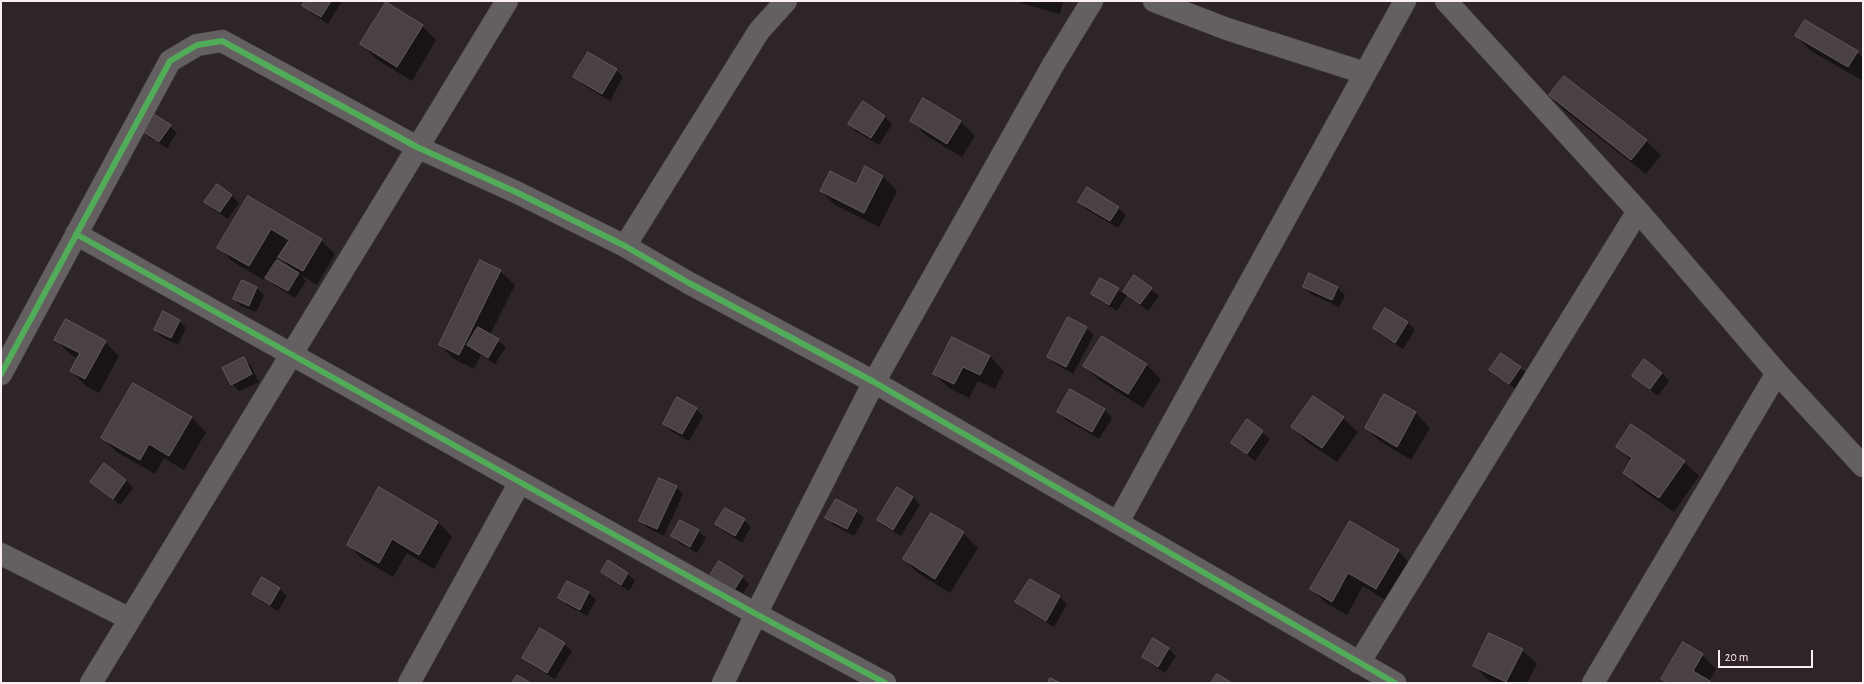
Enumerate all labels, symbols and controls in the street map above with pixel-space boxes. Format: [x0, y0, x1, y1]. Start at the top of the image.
scale bar [1720, 642, 1815, 668]
text: 20 m [1725, 651, 1748, 663]

